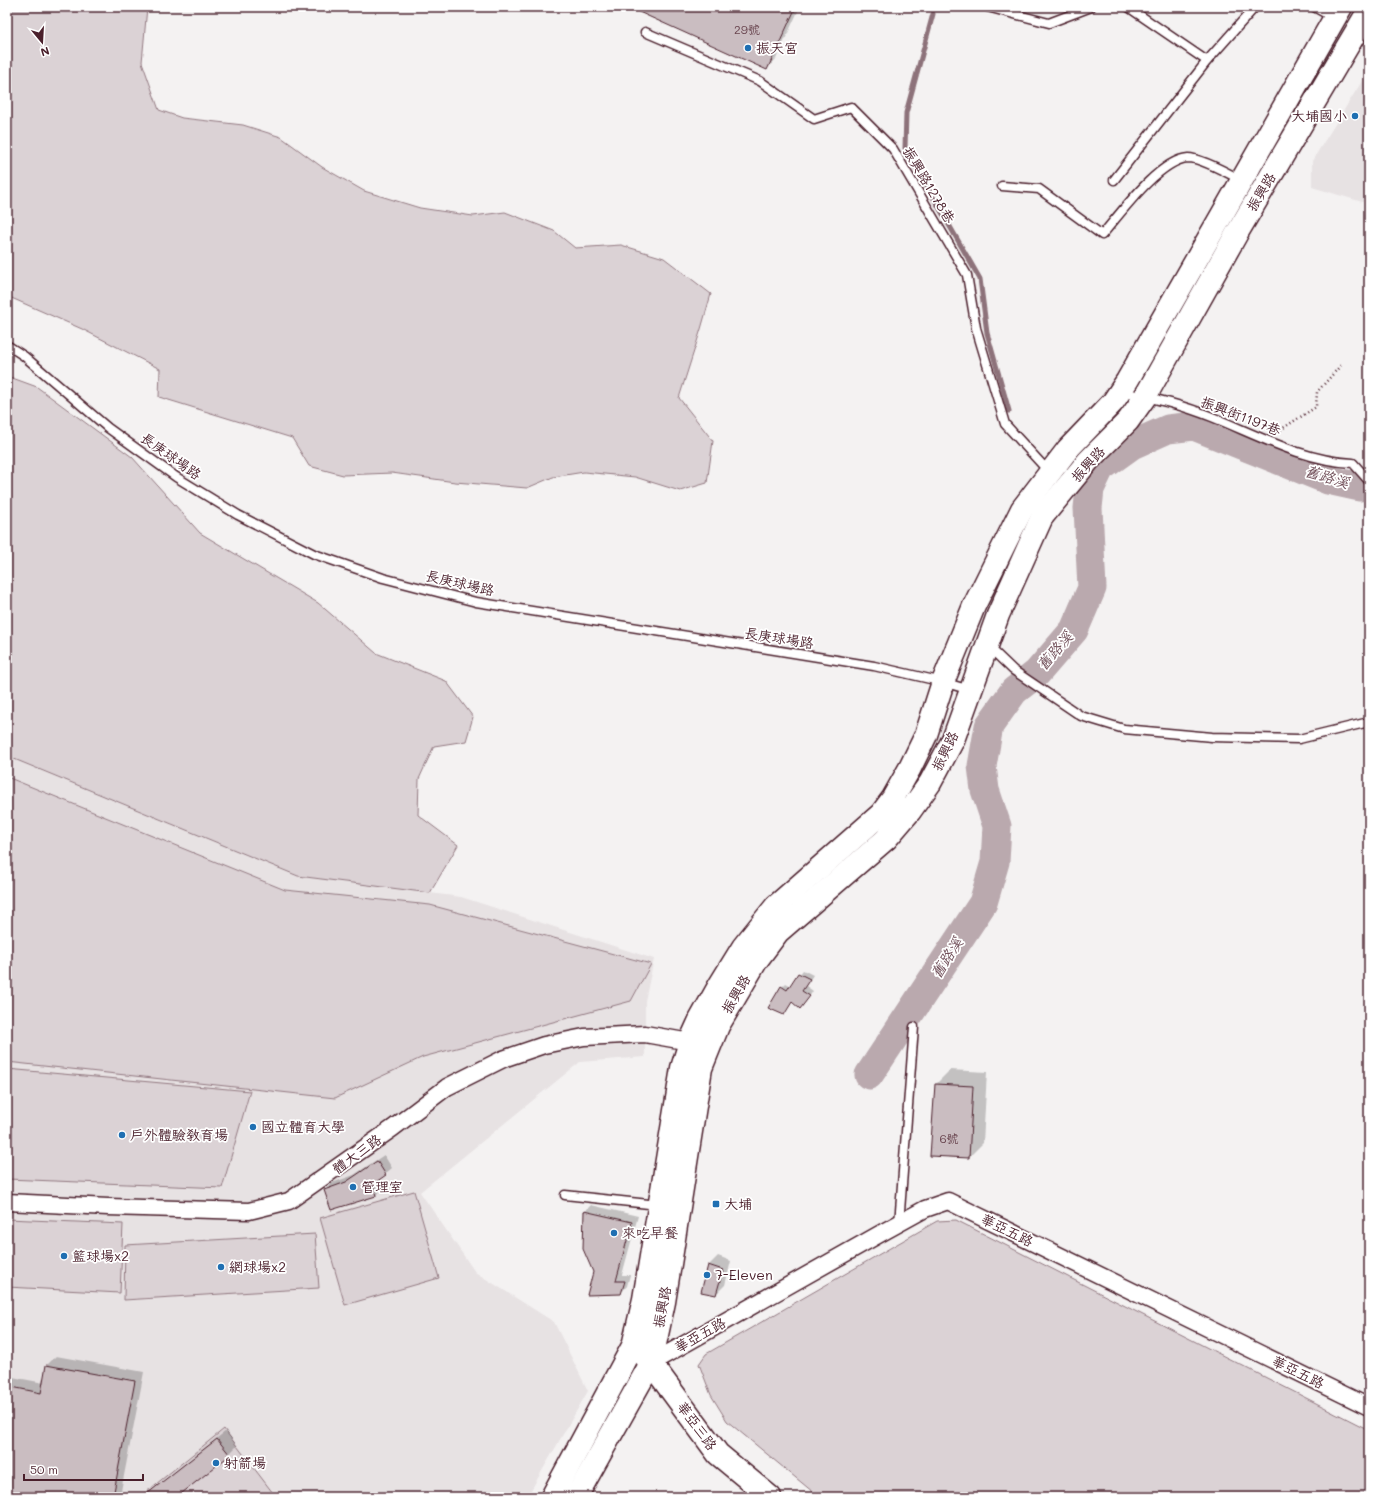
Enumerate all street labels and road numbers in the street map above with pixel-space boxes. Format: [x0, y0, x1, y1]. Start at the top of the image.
street label: 振興路1278巷 [899, 143, 960, 227]
street label: 振興路 [1242, 169, 1280, 215]
street label: 振興街1197巷 [1198, 392, 1285, 440]
street label: 長庚球場路 [137, 428, 205, 483]
street label: 振興路 [1067, 442, 1109, 486]
street label: 長庚球場路 [424, 565, 496, 600]
street label: 長庚球場路 [743, 623, 815, 652]
street label: 振興路 [927, 728, 962, 774]
street label: 振興路 [717, 971, 754, 1017]
street label: 體大三路 [328, 1129, 385, 1178]
street label: 華亞五路 [978, 1209, 1037, 1250]
street label: 振興路 [648, 1284, 675, 1329]
street label: 華亞五路 [671, 1313, 729, 1356]
street label: 華亞五路 [1269, 1351, 1328, 1392]
street label: 華亞三路 [673, 1397, 722, 1454]

